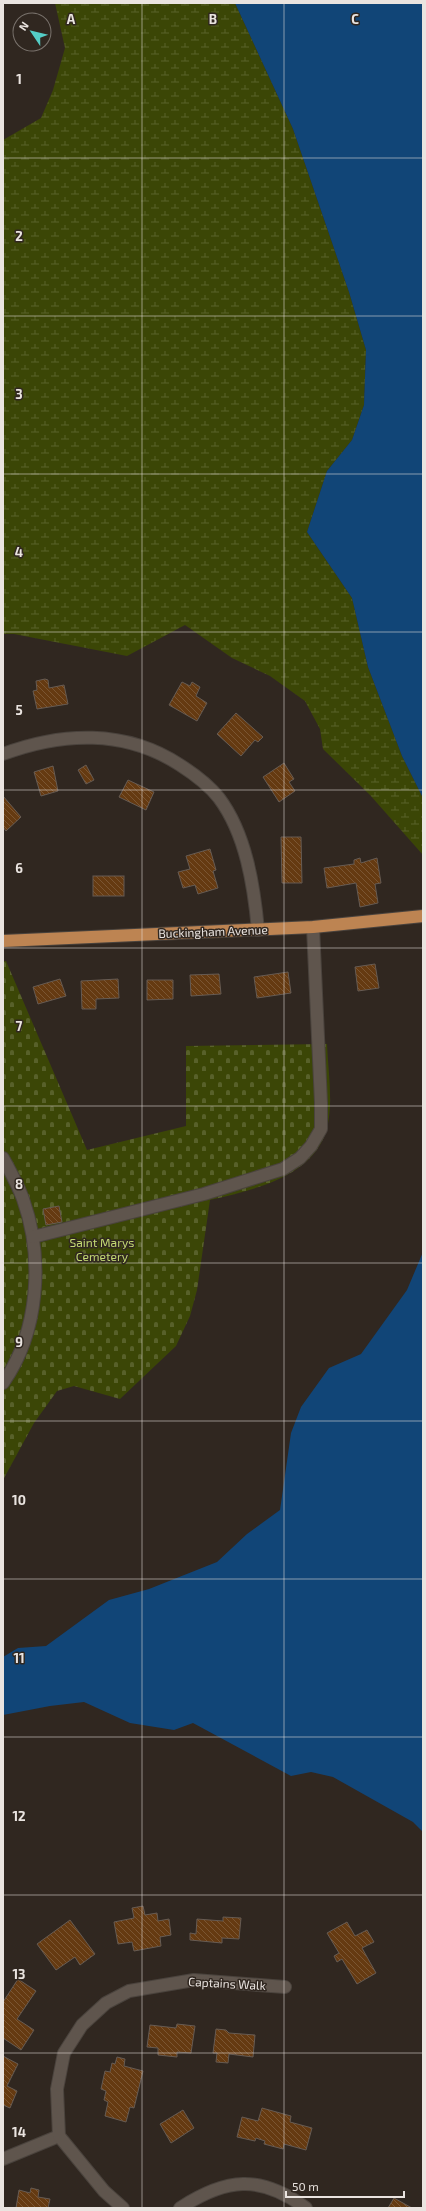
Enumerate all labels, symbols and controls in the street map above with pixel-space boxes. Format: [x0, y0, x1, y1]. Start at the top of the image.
text: A [67, 11, 76, 27]
text: B [209, 11, 217, 27]
text: C [351, 11, 359, 27]
north arrow [12, 12, 52, 52]
text: N [16, 19, 31, 33]
text: 1 [16, 71, 22, 87]
text: 2 [15, 228, 23, 244]
text: 3 [15, 386, 23, 402]
text: 4 [15, 544, 23, 560]
text: 5 [15, 702, 23, 718]
text: 6 [15, 860, 23, 876]
street label: Buckingham Avenue [158, 922, 268, 940]
text: 7 [16, 1018, 23, 1034]
text: 8 [15, 1176, 23, 1192]
park label: Saint Marys Cemetery [70, 1235, 134, 1263]
text: 9 [15, 1334, 23, 1350]
text: 10 [12, 1492, 26, 1508]
text: 11 [13, 1650, 25, 1666]
text: 12 [12, 1808, 26, 1824]
text: 13 [13, 1966, 26, 1982]
street label: Captains Walk [188, 1974, 266, 1992]
text: 14 [12, 2124, 26, 2140]
scale bar [286, 2173, 404, 2199]
text: 50 m [292, 2179, 319, 2193]

